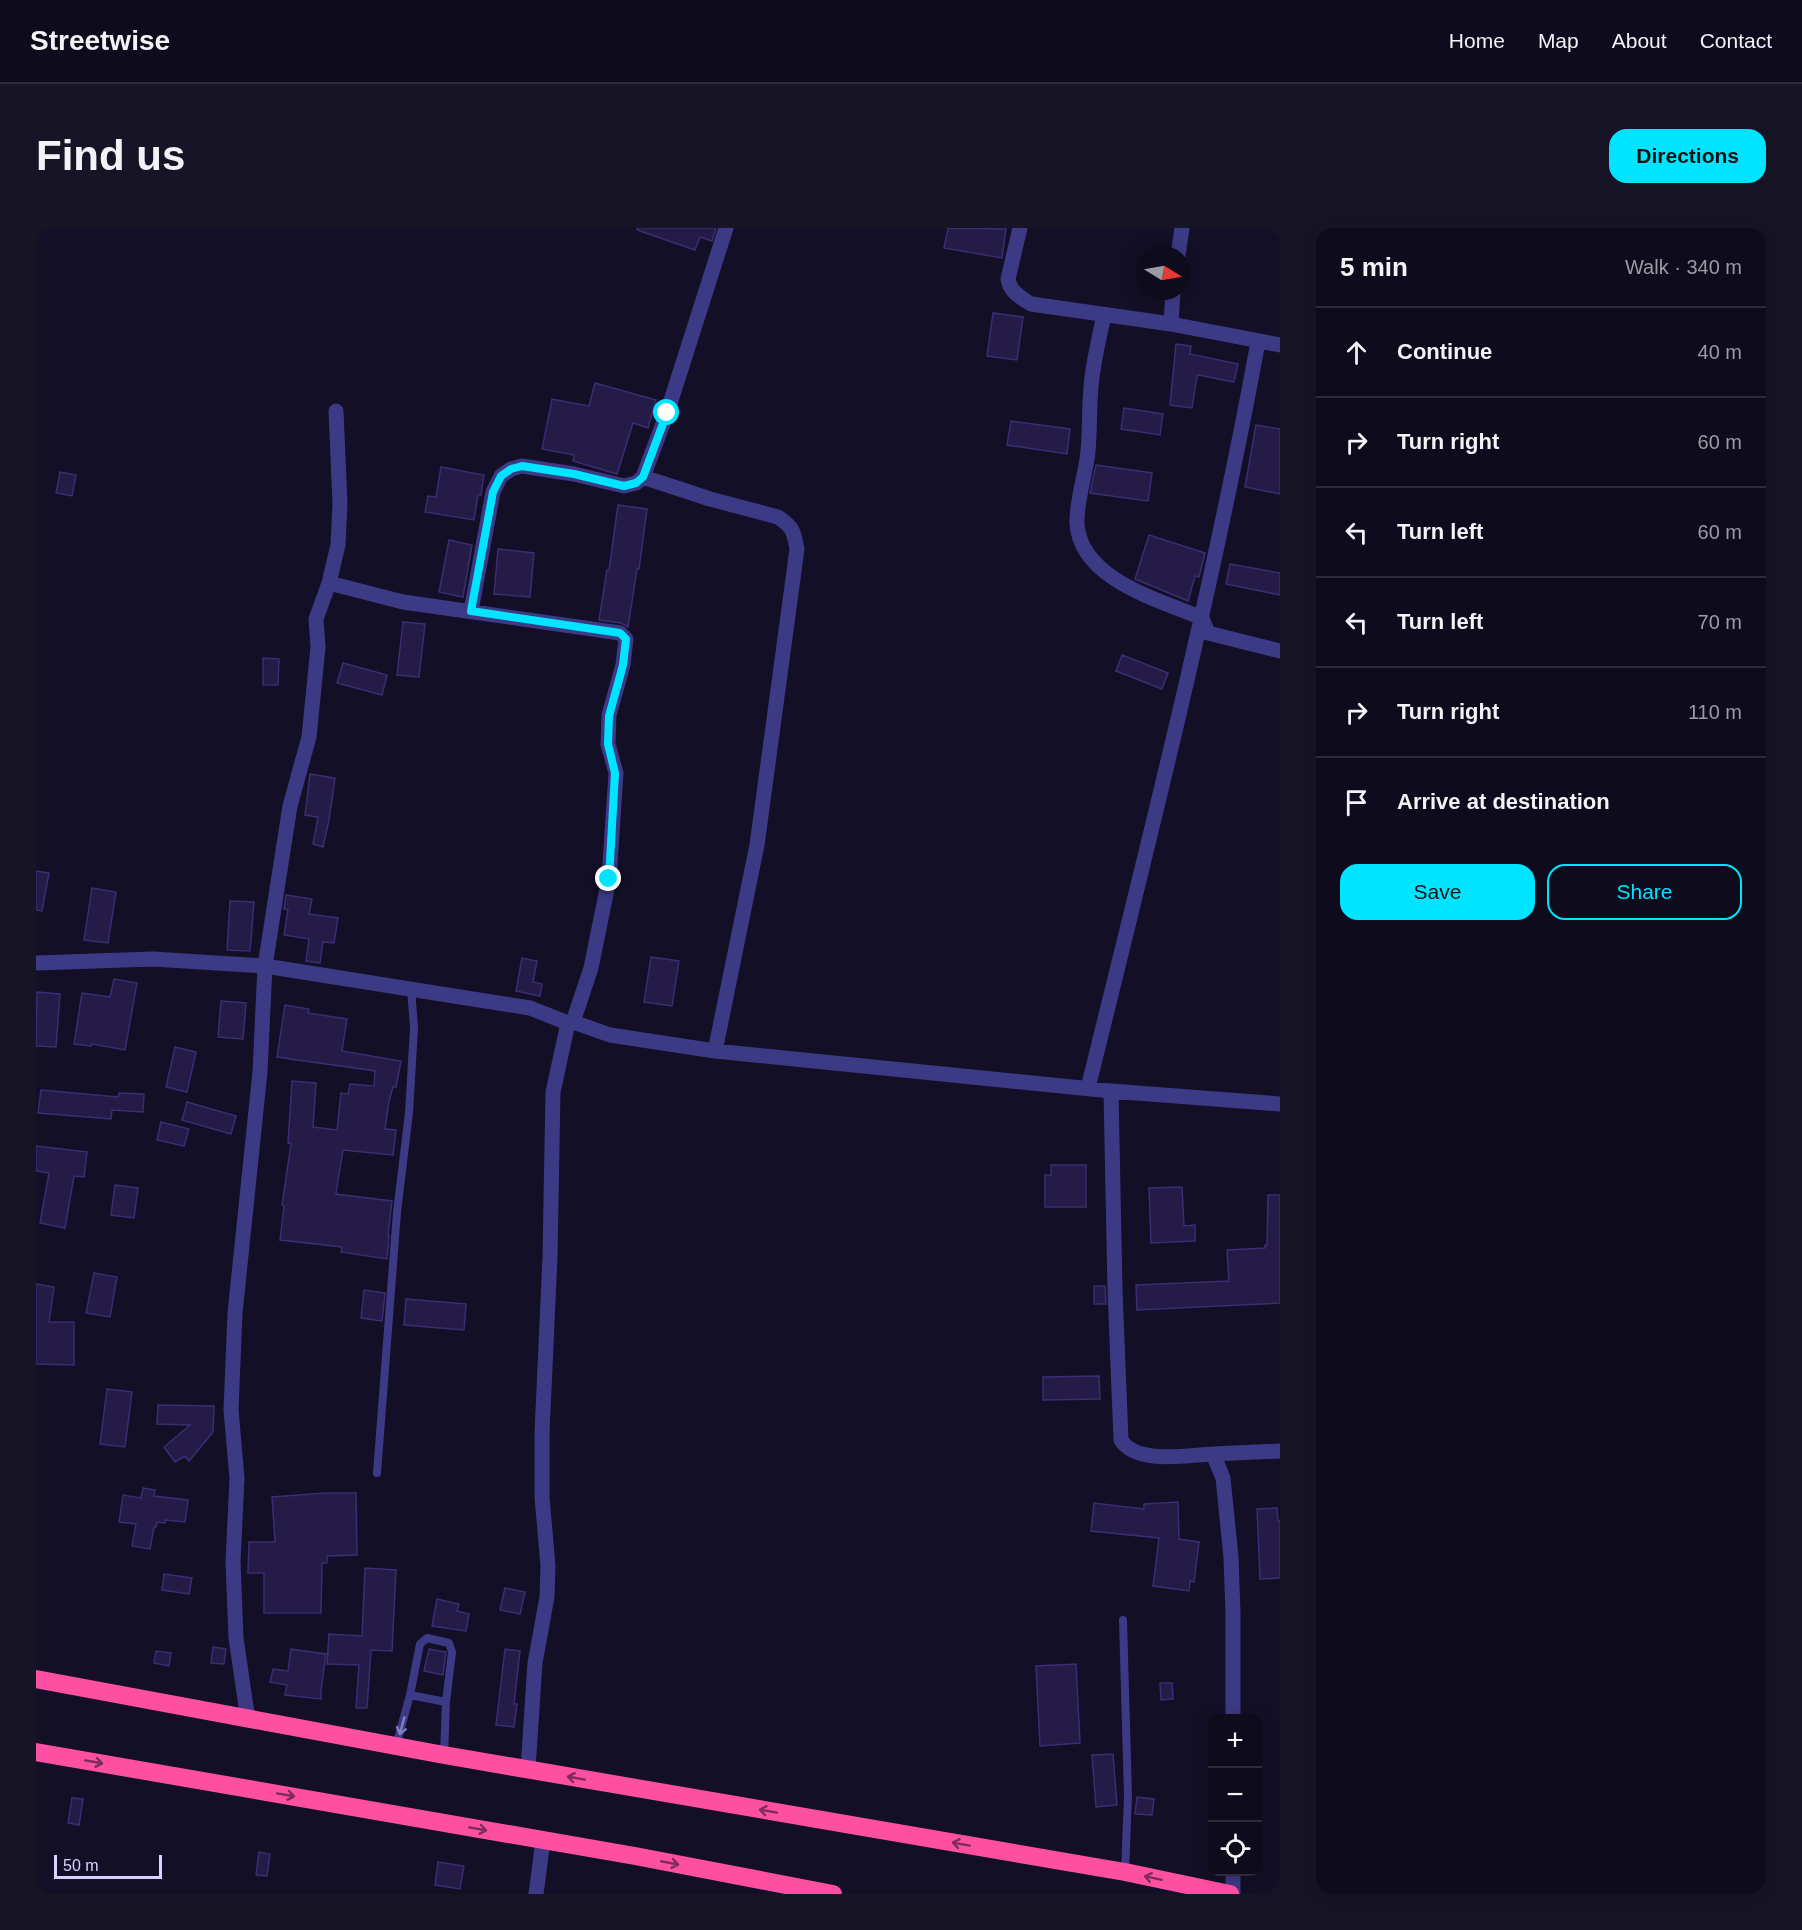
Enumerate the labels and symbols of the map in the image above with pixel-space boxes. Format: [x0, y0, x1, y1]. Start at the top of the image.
north arrow [1136, 246, 1190, 300]
route start [653, 399, 679, 425]
route end [595, 865, 621, 891]
one-way arrow [396, 1716, 407, 1735]
one-way arrow [83, 1757, 103, 1768]
one-way arrow [567, 1772, 587, 1783]
one-way arrow [275, 1790, 295, 1801]
one-way arrow [759, 1805, 779, 1816]
one-way arrow [468, 1824, 487, 1835]
one-way arrow [951, 1838, 971, 1849]
scale bar [54, 1852, 162, 1880]
one-way arrow [660, 1858, 679, 1869]
one-way arrow [1143, 1871, 1162, 1883]

